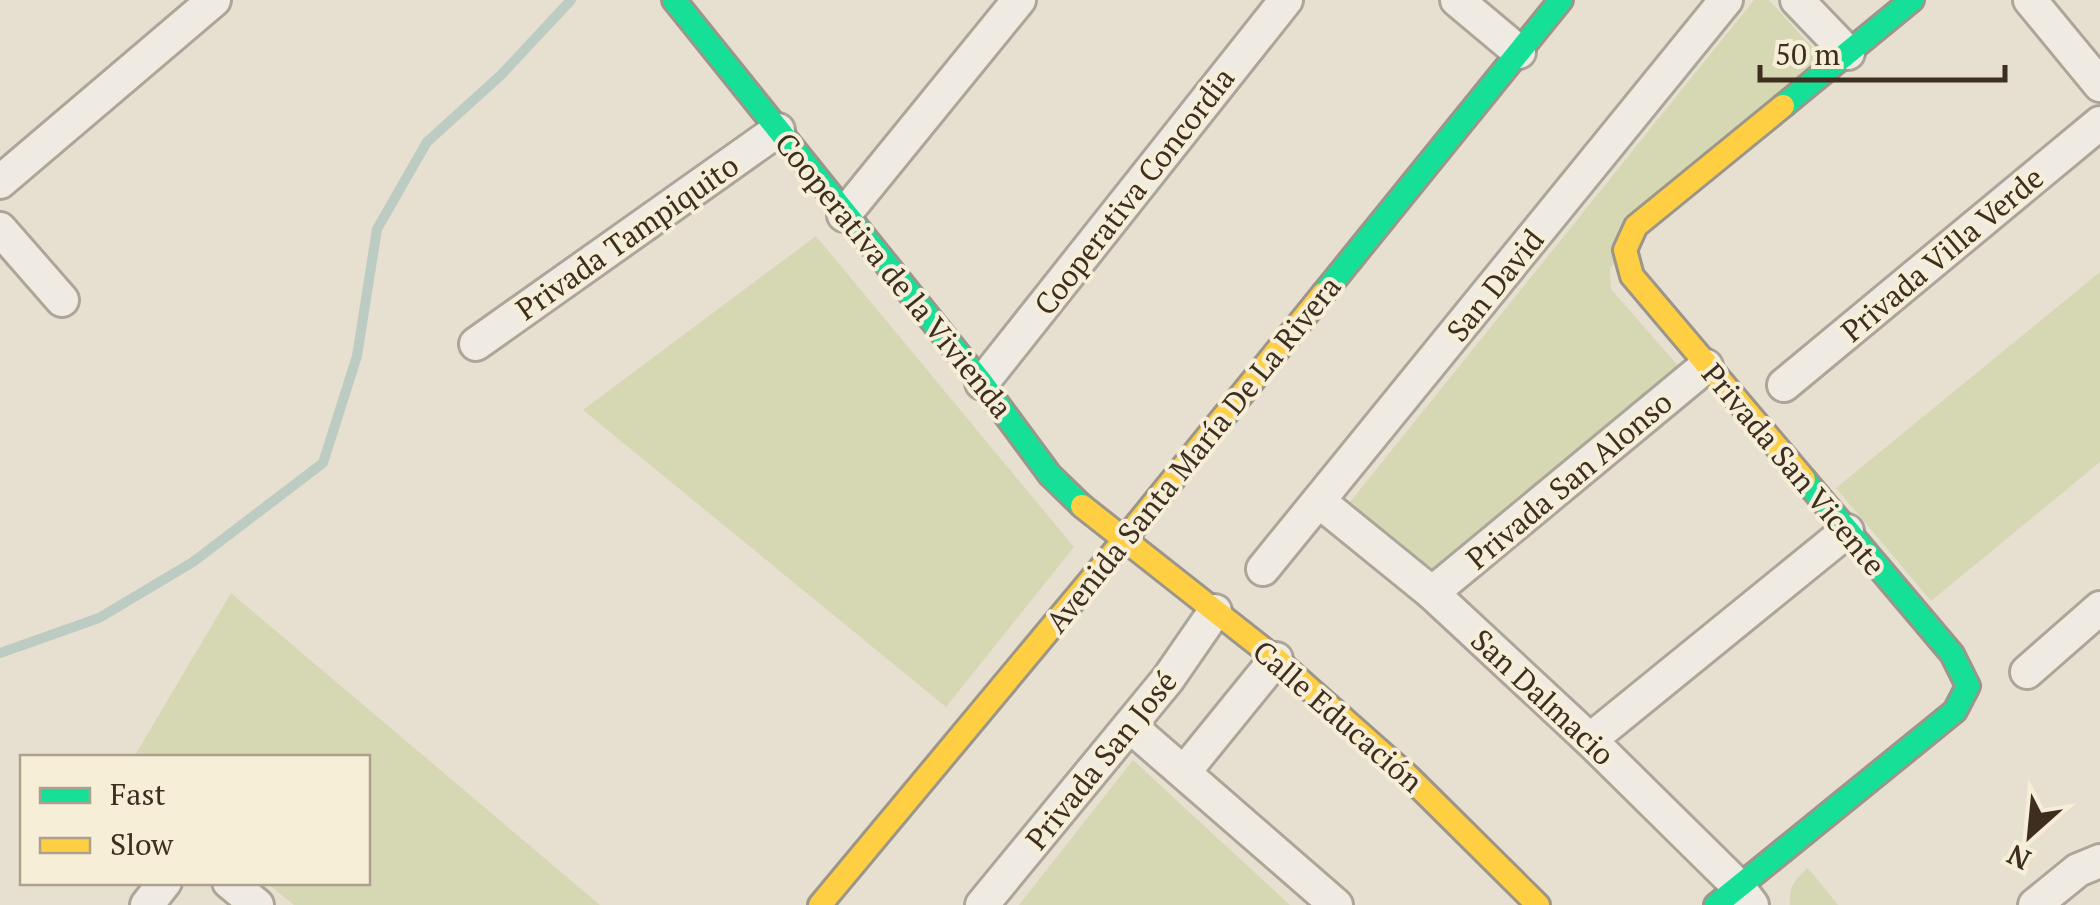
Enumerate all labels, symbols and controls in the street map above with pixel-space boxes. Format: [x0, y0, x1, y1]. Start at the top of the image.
scale bar [1760, 20, 2005, 82]
text: 50 m [1775, 34, 1840, 74]
street label: Cooperativa Concordia [1025, 59, 1243, 323]
street label: Cooperativa de la Vivienda [766, 124, 1022, 426]
street label: Privada Tampiquito [508, 145, 746, 329]
street label: Privada Villa Verde [1833, 158, 2051, 350]
street label: San David [1437, 220, 1553, 350]
street label: Avenida Santa María De La Rivera [1037, 267, 1349, 641]
street label: Privada San Vicente [1693, 354, 1895, 584]
street label: Privada San Alonso [1458, 382, 1680, 578]
street label: San Dalmacio [1463, 620, 1623, 774]
street label: Calle Educación [1245, 631, 1432, 801]
street label: Privada San José [1017, 662, 1185, 858]
legend [20, 755, 370, 885]
text: Fast [110, 774, 166, 814]
north arrow [1980, 785, 2080, 885]
text: Slow [110, 824, 174, 864]
text: N [2001, 836, 2036, 879]

